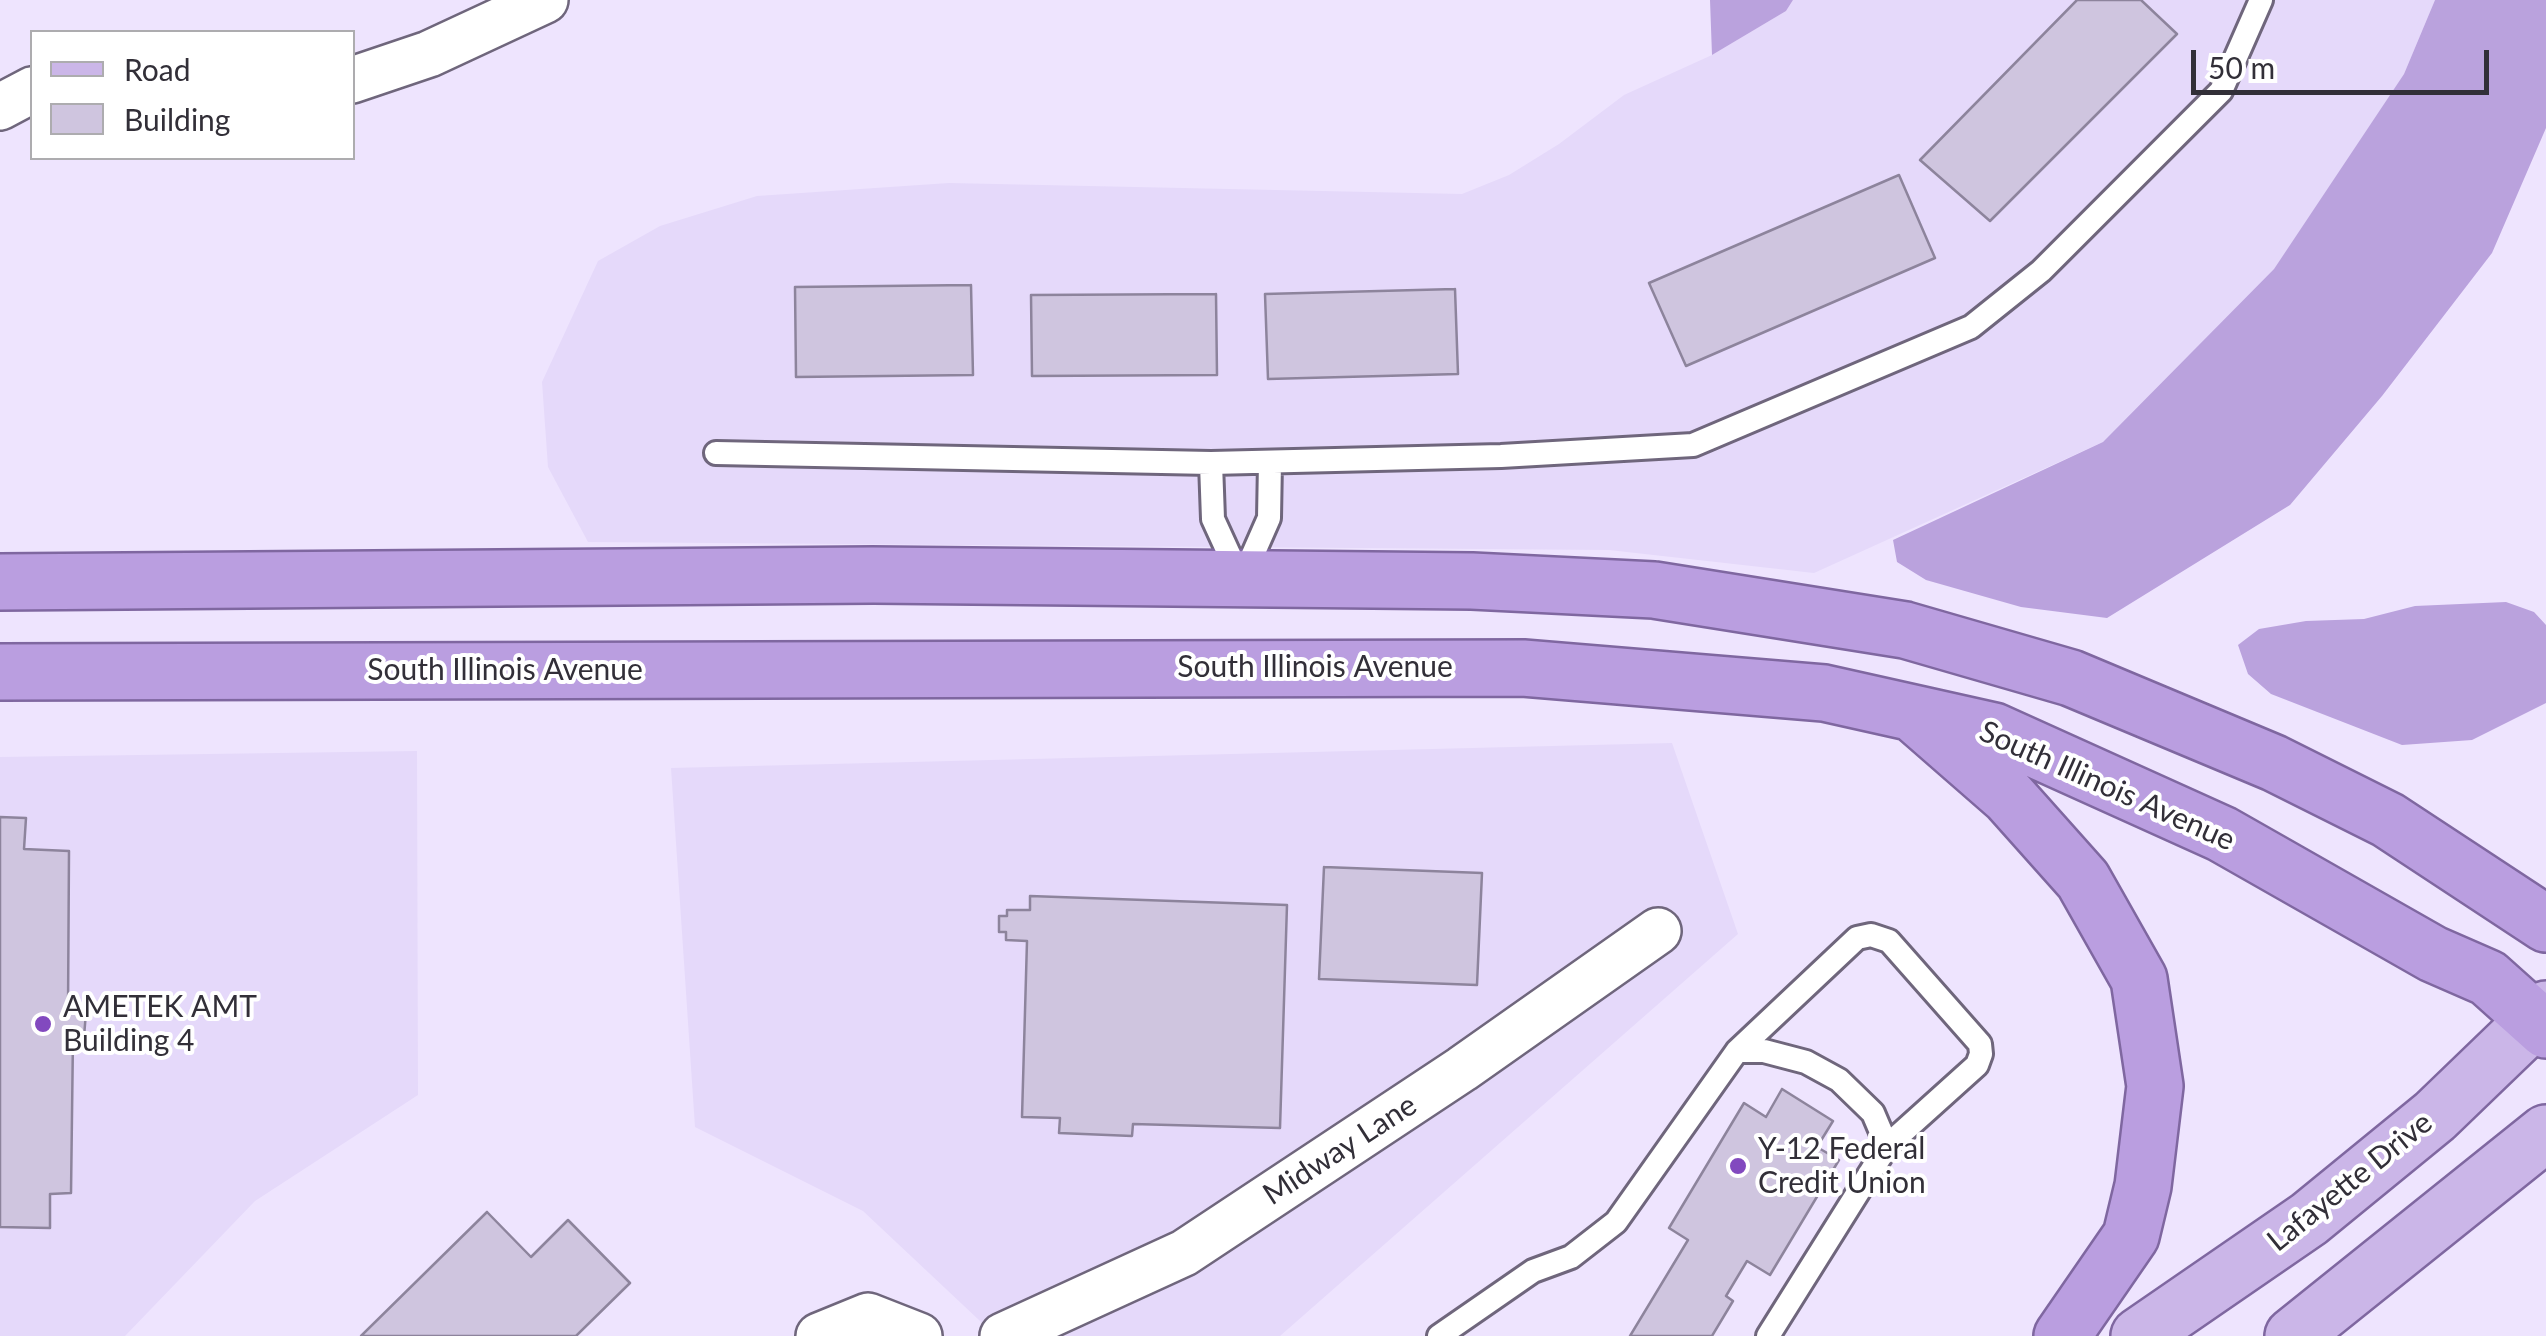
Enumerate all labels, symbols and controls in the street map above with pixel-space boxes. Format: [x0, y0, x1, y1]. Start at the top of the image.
legend [30, 30, 355, 160]
scale bar [2196, 30, 2494, 92]
text: 50 m [2208, 49, 2275, 85]
text: Road [124, 51, 191, 87]
text: Building [124, 101, 230, 137]
street label: South Illinois Avenue [1177, 649, 1453, 685]
street label: South Illinois Avenue [367, 652, 643, 688]
street label: South Illinois Avenue [1974, 714, 2240, 858]
place label: AMETEK AMT Building 4 [63, 989, 257, 1060]
marker: AMETEK AMT Building 4 [32, 1013, 54, 1035]
street label: Midway Lane [1257, 1087, 1423, 1213]
street label: Lafayette Drive [2260, 1105, 2440, 1259]
place label: Y-12 Federal Credit Union [1758, 1131, 1926, 1202]
marker: Y-12 Federal Credit Union [1727, 1155, 1749, 1177]

